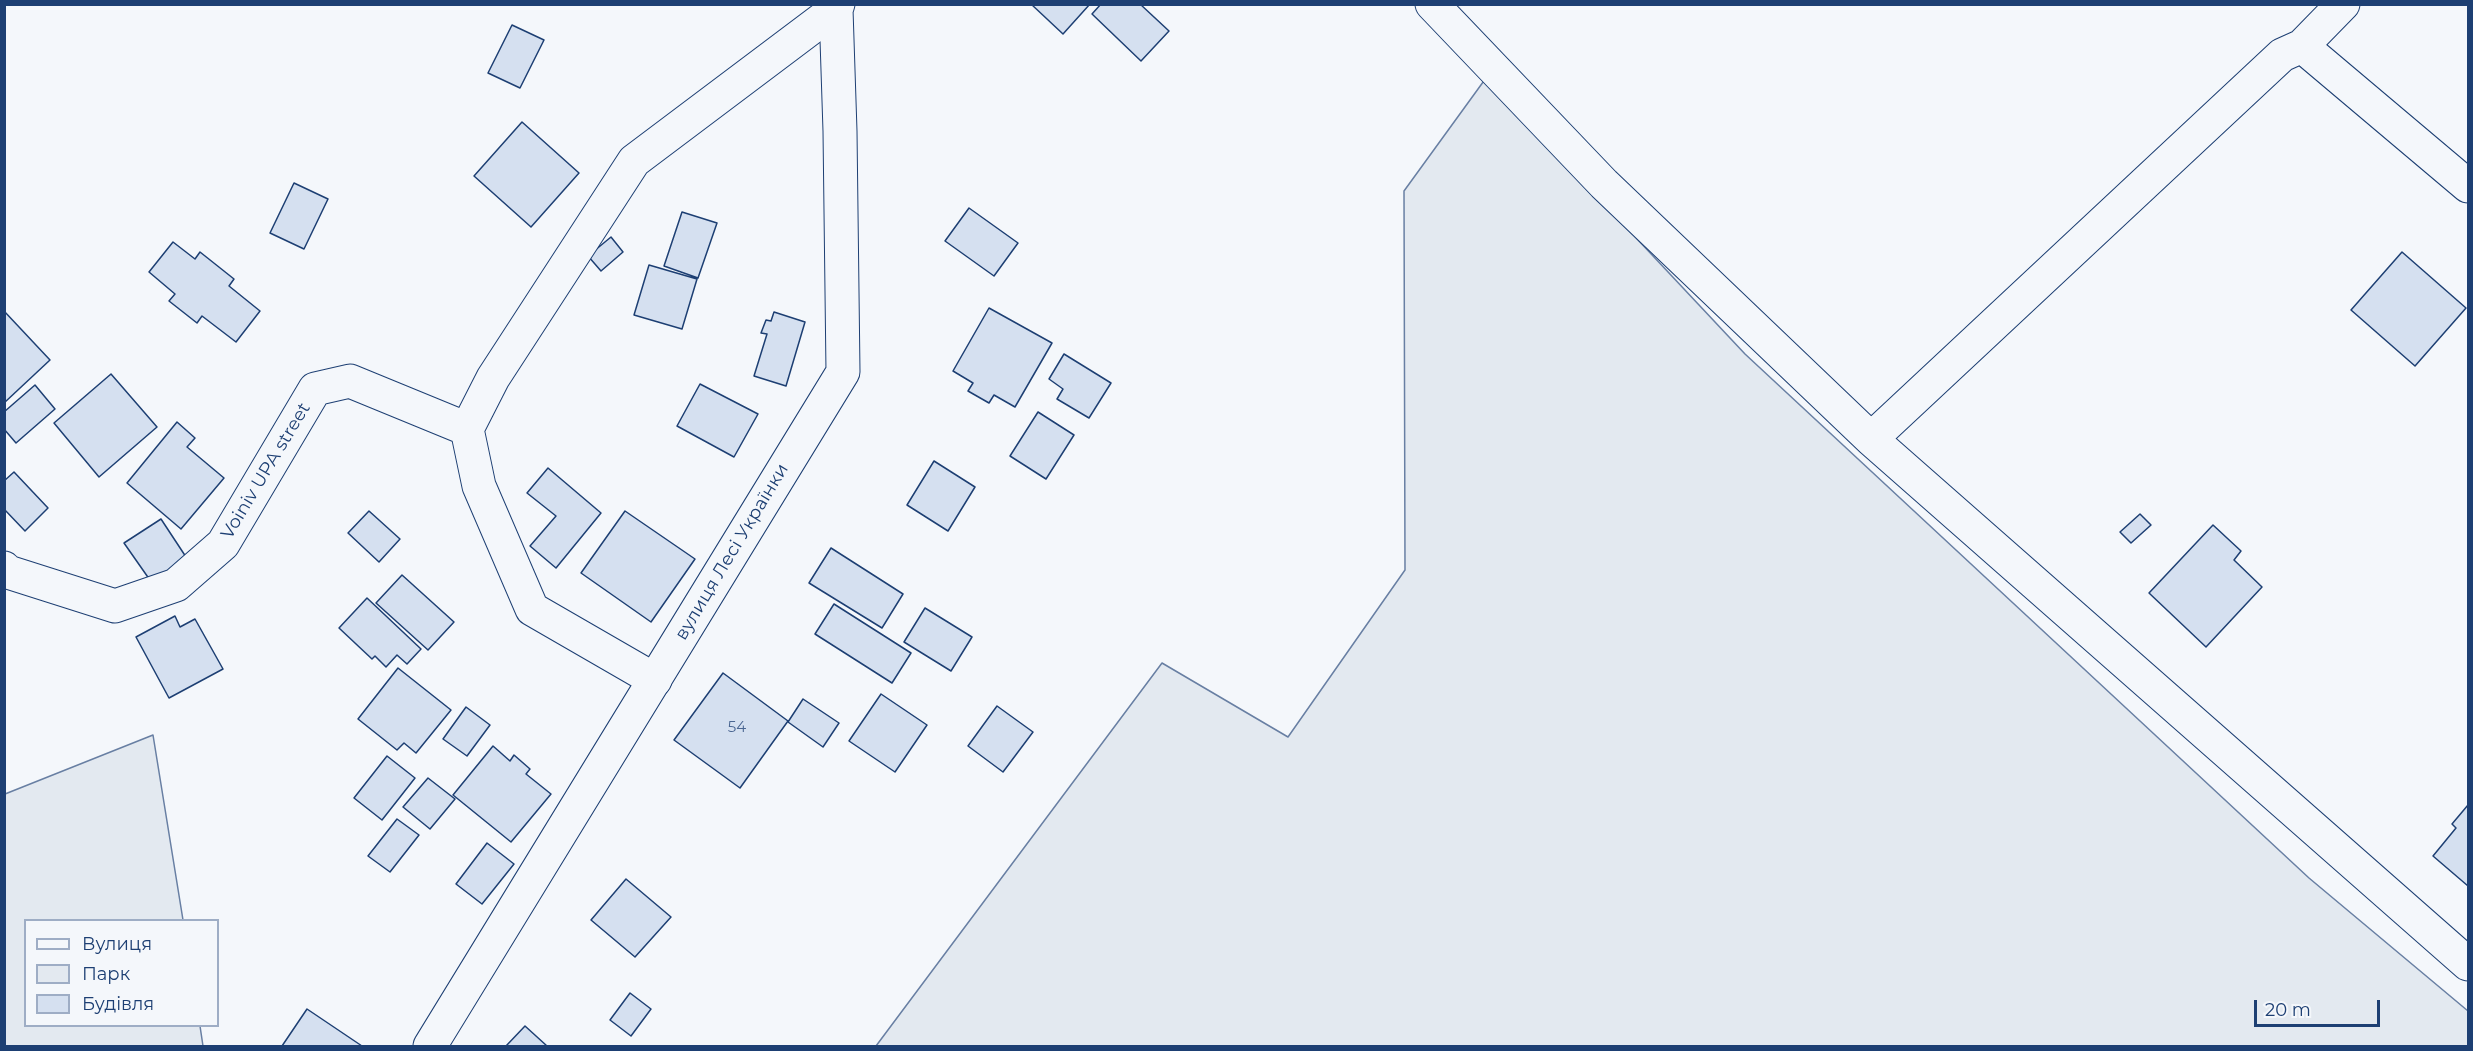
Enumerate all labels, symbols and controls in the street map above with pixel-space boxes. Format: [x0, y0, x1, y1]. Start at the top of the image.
street label: Voiniv UPA street [217, 399, 315, 543]
street label: вулиця Лесі Українки [671, 460, 793, 644]
house number: 54 [728, 719, 746, 737]
legend [24, 919, 219, 1027]
text: Вулиця [82, 933, 152, 955]
text: Парк [82, 963, 130, 985]
scale bar [2257, 988, 2383, 1026]
text: Будівля [82, 993, 154, 1015]
text: 20 m [2265, 999, 2311, 1021]

